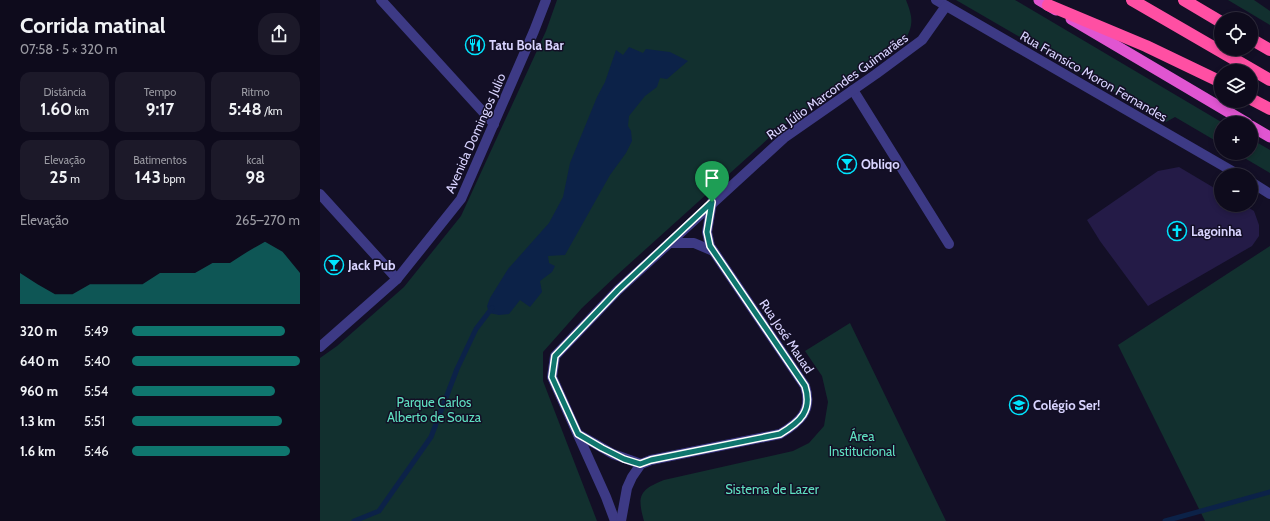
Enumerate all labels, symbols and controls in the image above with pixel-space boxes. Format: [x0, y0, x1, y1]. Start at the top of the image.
text: Corrida matinal [20, 12, 166, 39]
map controls [1214, 12, 1258, 212]
button: locate [1214, 12, 1258, 56]
button: share [258, 13, 300, 55]
street label: Rua Fransico Moron Fernandes [1018, 27, 1171, 125]
street label: Rua Júlio Marcondes Guimarães [763, 29, 911, 143]
restaurant icon: Tatu Bola Bar [464, 34, 486, 56]
place label: Tatu Bola Bar [489, 37, 564, 53]
text: 07:58 · 5 × 320 m [20, 41, 117, 57]
button: layers [1214, 64, 1258, 108]
street label: Avenida Domingos Julio [441, 70, 509, 196]
text: Distância [43, 85, 86, 99]
text: Tempo [144, 85, 176, 99]
text: Ritmo [241, 85, 269, 99]
text: 1.60 [40, 99, 72, 119]
text: 9:17 [146, 99, 174, 119]
text: 5:48 [228, 99, 262, 119]
text: km [72, 104, 89, 118]
text: /km [262, 104, 283, 118]
button: + [1214, 116, 1258, 160]
text: Elevação [44, 153, 85, 167]
text: Batimentos [133, 153, 187, 167]
text: kcal [247, 153, 264, 167]
bar icon: Obliqo [836, 153, 858, 175]
place label: Obliqo [861, 156, 900, 172]
pin [695, 161, 729, 202]
text: 25 [50, 167, 68, 187]
text: 143 [135, 167, 161, 187]
text: 98 [245, 167, 265, 187]
icon: arrive [701, 167, 723, 189]
button: − [1214, 168, 1258, 212]
text: m [68, 172, 80, 186]
text: bpm [161, 172, 185, 186]
text: Elevação [20, 212, 69, 228]
text: 265–270 m [235, 212, 300, 228]
church icon: Lagoinha [1166, 220, 1188, 242]
place label: Lagoinha [1191, 223, 1242, 239]
bar icon: Jack Pub [323, 254, 345, 276]
place label: Jack Pub [347, 257, 396, 273]
street label: Rua José Mauad [756, 296, 818, 376]
text: 320 m [20, 323, 57, 339]
text: 5:49 [84, 323, 109, 339]
text: 640 m [20, 353, 59, 369]
text: 5:40 [84, 353, 110, 369]
text: 960 m [20, 383, 58, 399]
text: 5:54 [84, 383, 108, 399]
park label: Parque Carlos Alberto de Souza [387, 394, 482, 425]
school or university icon: Colégio Ser! [1008, 394, 1030, 416]
place label: Colégio Ser! [1033, 397, 1100, 413]
text: 1.3 km [20, 413, 55, 429]
text: 5:51 [84, 413, 105, 429]
park label: Área Institucional [829, 427, 895, 459]
text: 1.6 km [20, 443, 56, 459]
text: 5:46 [84, 443, 109, 459]
park label: Sistema de Lazer [725, 481, 820, 497]

